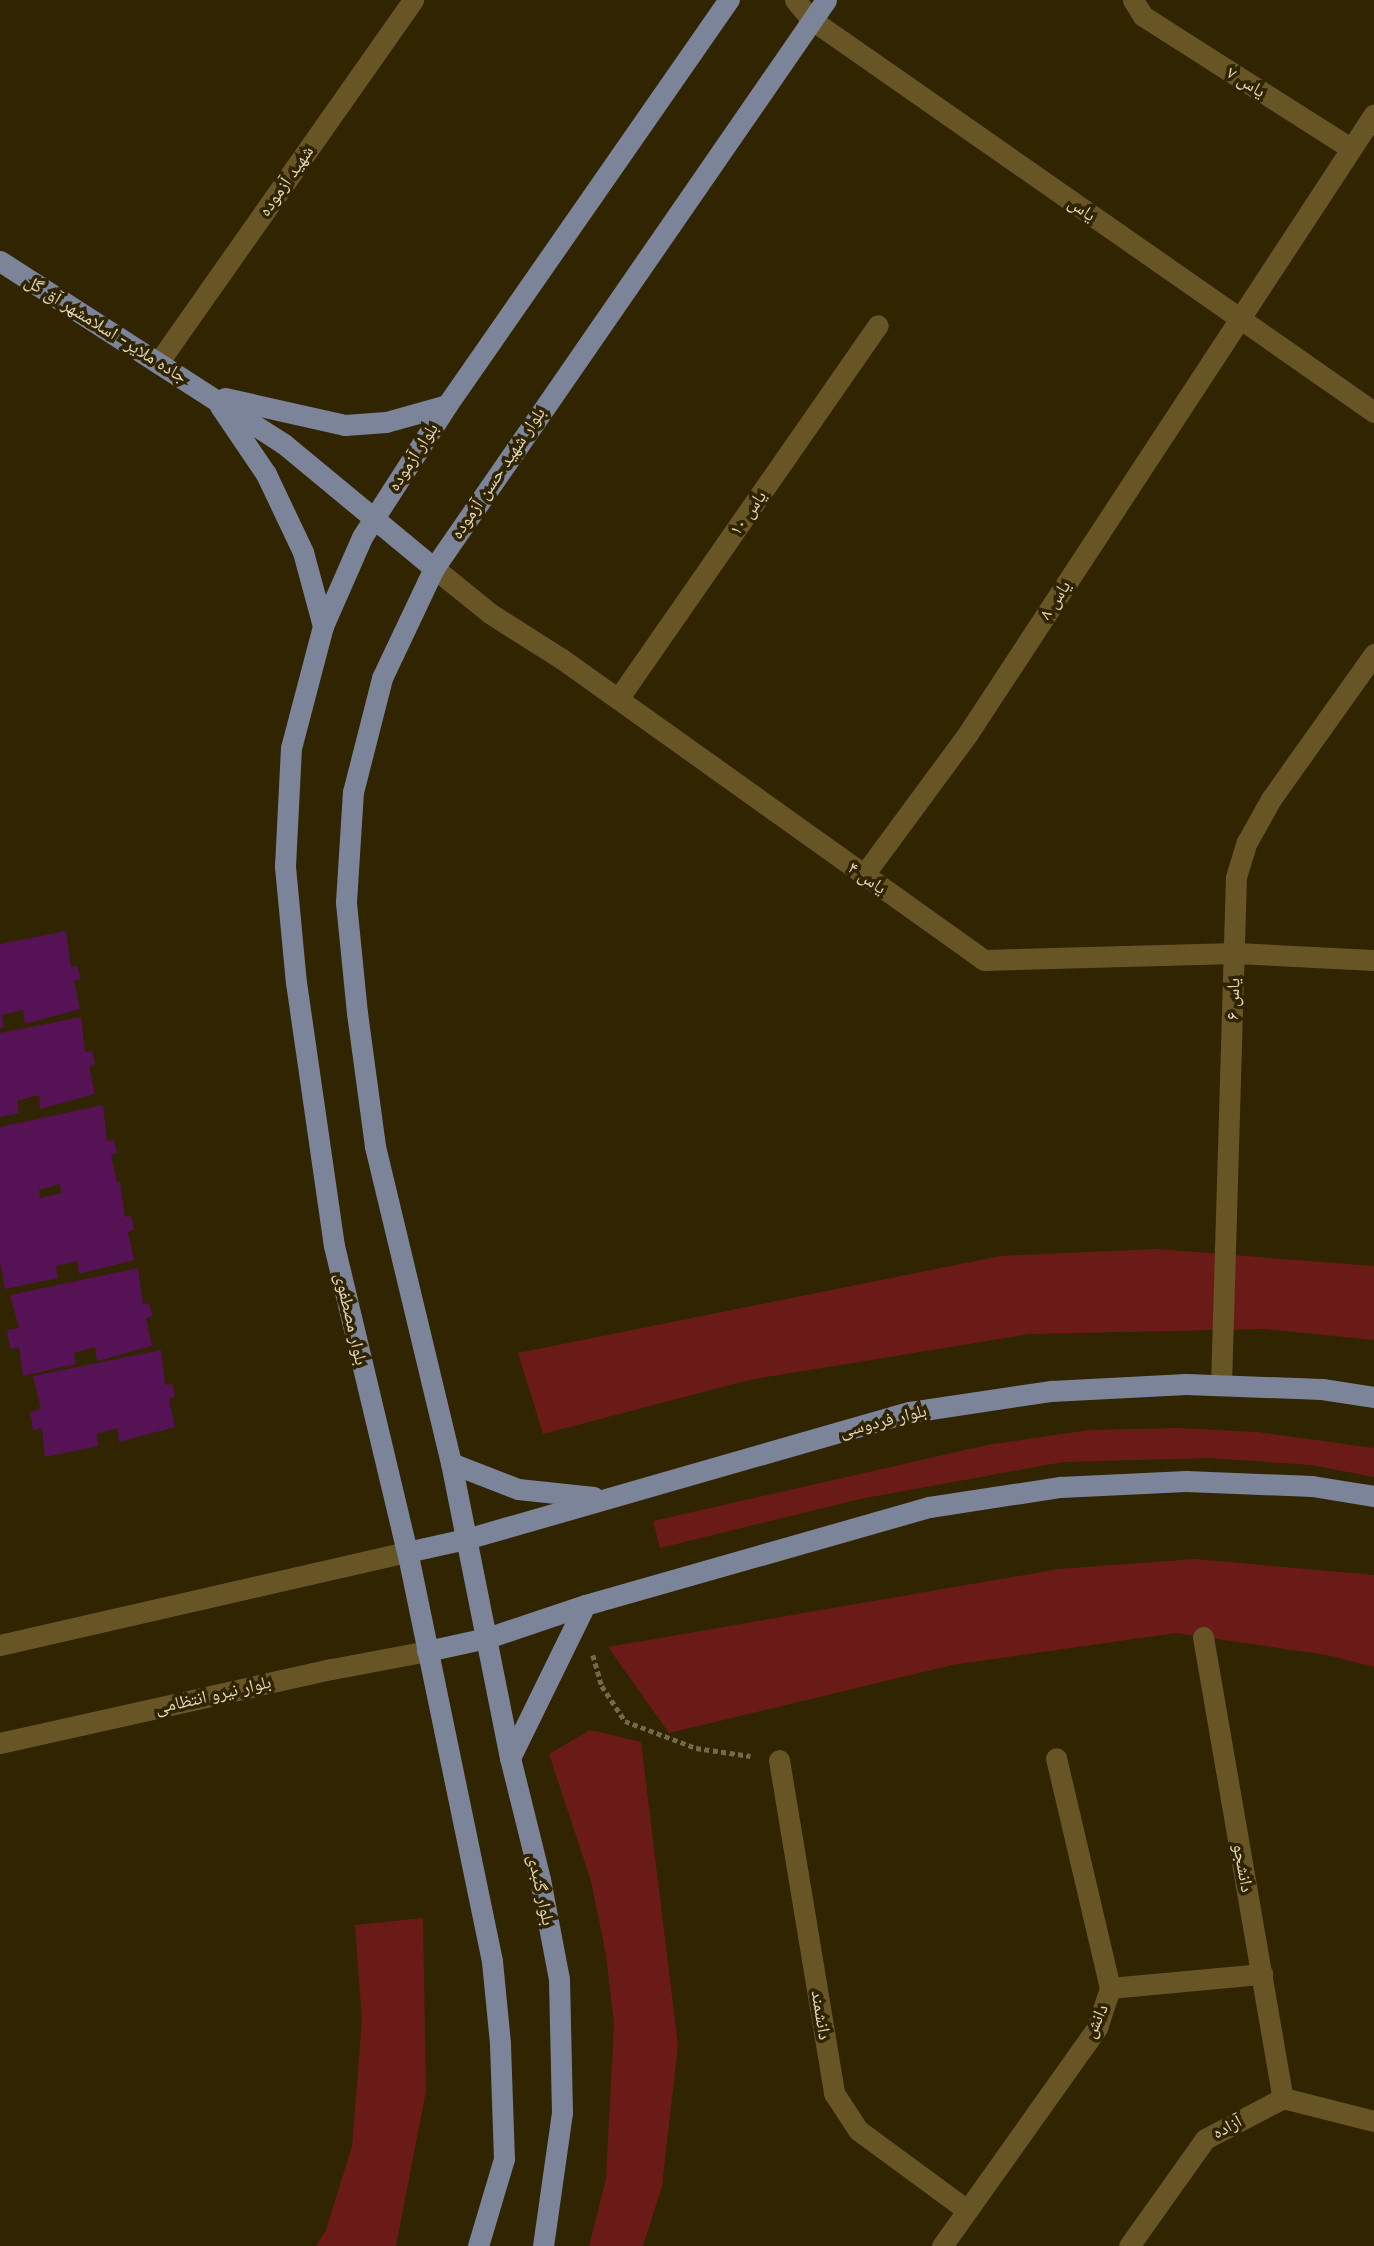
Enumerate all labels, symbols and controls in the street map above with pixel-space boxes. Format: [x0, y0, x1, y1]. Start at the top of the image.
street label: یاس ۷ [1222, 62, 1270, 102]
street label: شهید آزموده [254, 141, 318, 221]
street label: یاس [1064, 192, 1100, 226]
street label: جاده ملایر- اسلامشهر آق گل [21, 270, 191, 388]
street label: بلوار شهید حسن آزموده [446, 403, 550, 543]
street label: بلوار آزموده [383, 419, 443, 495]
street label: یاس ۱۰ [725, 486, 771, 540]
street label: یاس ۸ [1034, 576, 1076, 624]
street label: یاس ۴ [844, 857, 890, 899]
street label: یاس ۶ [1221, 978, 1245, 1020]
street label: بلوار مصطفوی [330, 1271, 372, 1367]
street label: بلوار فردوسی [837, 1400, 929, 1442]
street label: بلوار نیرو انتظامی [153, 1671, 273, 1719]
street label: دانشجو [1228, 1842, 1258, 1894]
street label: بلوار گنبدی [523, 1853, 559, 1927]
street label: دانشمند [806, 1989, 836, 2041]
street label: دانش [1079, 2001, 1113, 2041]
street label: آزاده [1209, 2110, 1245, 2144]

